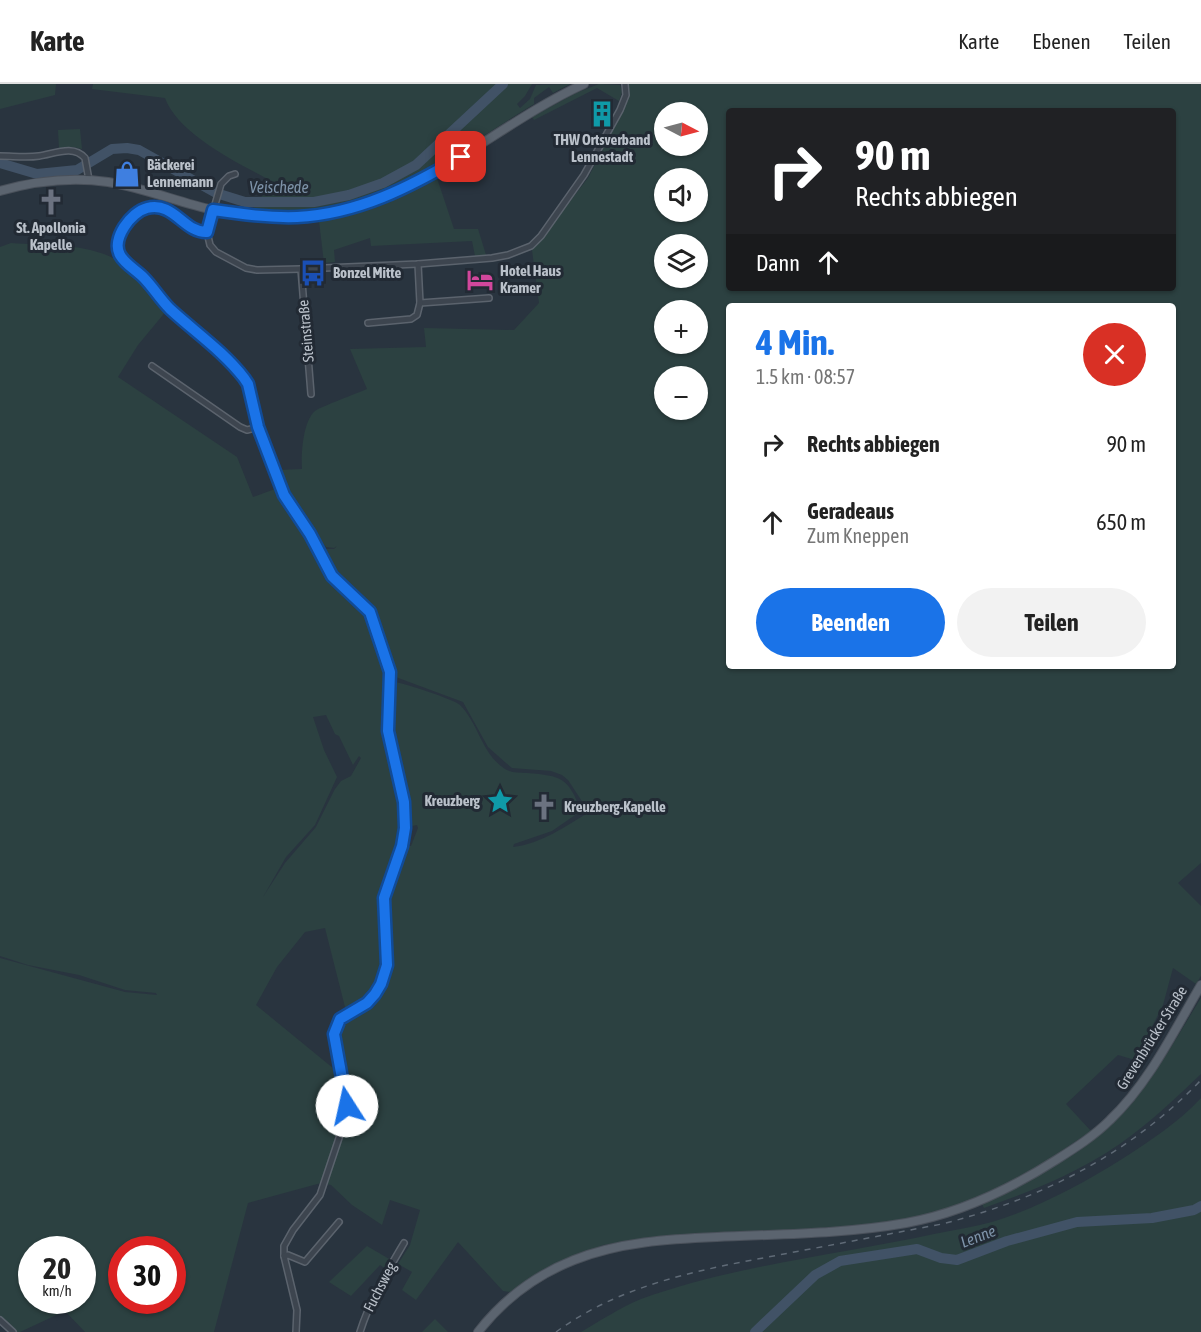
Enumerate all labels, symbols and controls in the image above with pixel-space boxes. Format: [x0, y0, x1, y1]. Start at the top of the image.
text: Karte [30, 25, 85, 57]
text: Karte [958, 29, 999, 53]
text: Ebenen [1032, 29, 1091, 53]
text: Teilen [1124, 29, 1171, 53]
building icon: THW Ortsverband Lennestadt [587, 99, 617, 129]
north arrow [654, 102, 708, 156]
map controls [654, 102, 708, 420]
pin [435, 131, 486, 182]
place label: THW Ortsverband Lennestadt [554, 131, 650, 165]
text: 90 m [855, 131, 930, 179]
icon: right [756, 132, 834, 210]
icon: arrive [444, 140, 477, 173]
place label: Bäckerei Lennemann [147, 156, 213, 190]
shop icon: Bäckerei Lennemann [112, 159, 142, 189]
button: sound [654, 168, 708, 222]
water label: Veischede [249, 178, 309, 196]
text: Rechts abbiegen [855, 181, 1018, 212]
church icon: St. Apollonia Kapelle [36, 187, 66, 217]
place label: St. Apollonia Kapelle [16, 219, 86, 253]
button: layers [654, 234, 708, 288]
icon: ahead [812, 246, 845, 279]
text: Dann [756, 250, 800, 276]
bus stop icon: Bonzel Mitte [298, 258, 328, 288]
place label: Hotel Haus Kramer [500, 262, 562, 296]
place label: Bonzel Mitte [333, 264, 402, 281]
hotel icon: Hotel Haus Kramer [465, 265, 495, 295]
street label: Steinstraße [294, 299, 317, 363]
button: + [654, 300, 708, 354]
text: 4 Min. [756, 321, 834, 363]
button: close [1083, 323, 1146, 386]
text: 1.5 km · 08:57 [756, 365, 855, 388]
button: − [654, 366, 708, 420]
icon: right [756, 428, 789, 461]
text: Rechts abbiegen [807, 431, 940, 457]
text: 90 m [1106, 431, 1146, 457]
text: Geradeaus [807, 498, 894, 524]
icon: ahead [756, 506, 789, 539]
text: 650 m [1096, 509, 1146, 535]
text: Zum Kneppen [807, 524, 909, 547]
button: Beenden [756, 588, 945, 657]
button: Teilen [957, 588, 1146, 657]
place icon: Kreuzberg [485, 786, 515, 816]
place label: Kreuzberg [424, 792, 481, 809]
church icon: Kreuzberg-Kapelle [529, 792, 559, 822]
place label: Kreuzberg-Kapelle [564, 798, 666, 815]
street label: Grevenbrücker Straße [1113, 983, 1190, 1093]
position arrow [315, 1074, 379, 1138]
water label: Lenne [958, 1221, 998, 1251]
speed limit sign: 30 [108, 1236, 186, 1314]
text: 20 [43, 1251, 71, 1285]
street label: Fuchsweg [360, 1259, 399, 1314]
text: km/h [42, 1282, 72, 1299]

